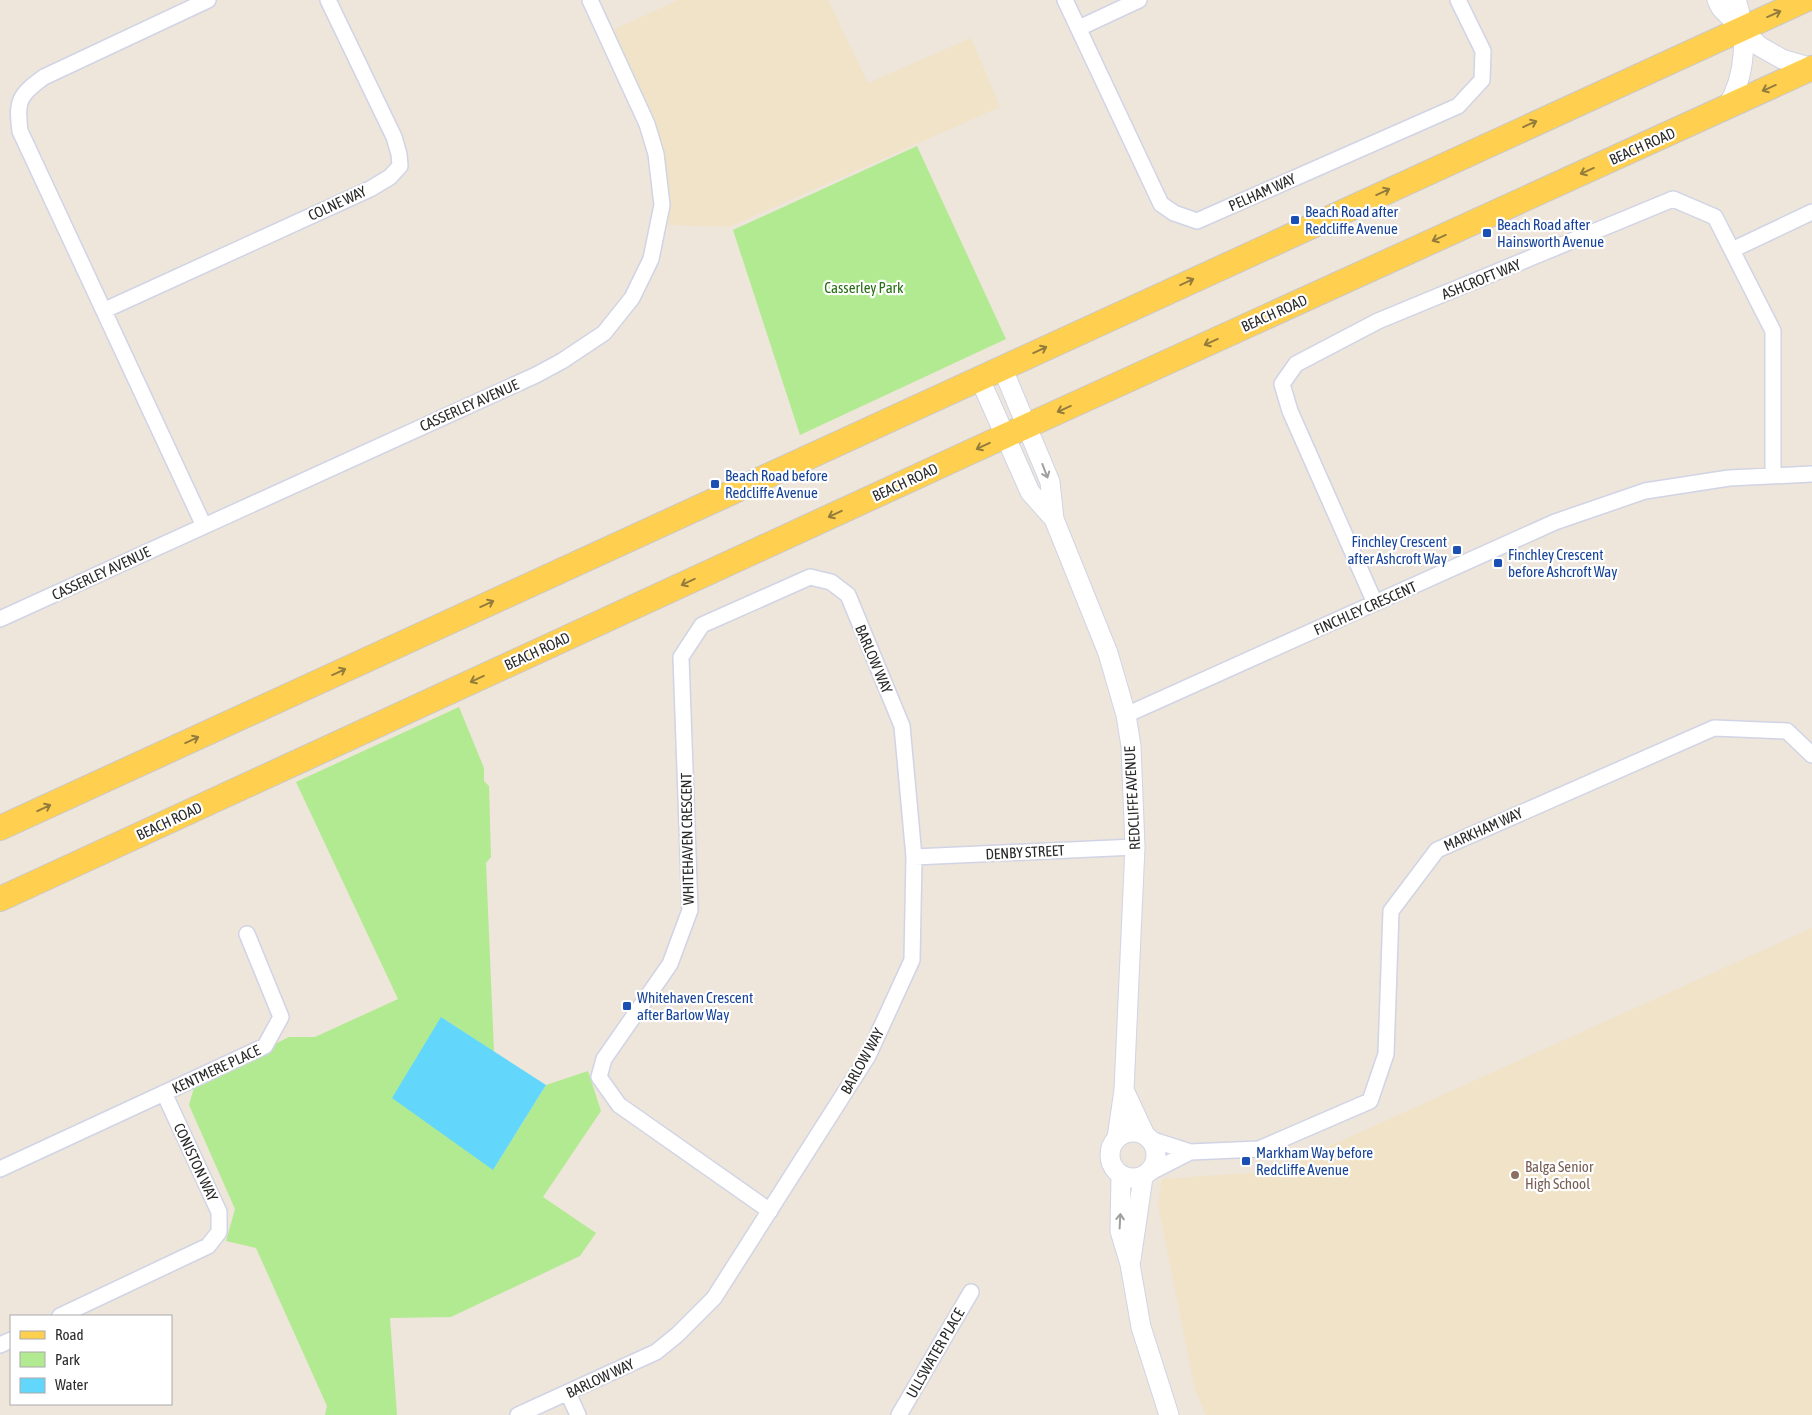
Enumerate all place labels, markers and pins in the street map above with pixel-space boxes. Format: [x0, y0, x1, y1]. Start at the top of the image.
place label: Beach Road after Redcliffe Avenue [1305, 203, 1399, 237]
marker: Beach Road after Redcliffe Avenue [1289, 214, 1301, 226]
place label: Beach Road after Hainsworth Avenue [1497, 216, 1604, 250]
marker: Beach Road after Hainsworth Avenue [1481, 227, 1493, 239]
place label: Beach Road before Redcliffe Avenue [725, 467, 828, 501]
marker: Beach Road before Redcliffe Avenue [709, 478, 721, 490]
place label: Finchley Crescent after Ashcroft Way [1347, 533, 1447, 567]
marker: Finchley Crescent after Ashcroft Way [1451, 544, 1463, 556]
place label: Finchley Crescent before Ashcroft Way [1508, 546, 1617, 580]
marker: Finchley Crescent before Ashcroft Way [1492, 557, 1504, 569]
place label: Whitehaven Crescent after Barlow Way [637, 989, 753, 1023]
marker: Whitehaven Crescent after Barlow Way [621, 1000, 633, 1012]
place label: Markham Way before Redcliffe Avenue [1256, 1144, 1373, 1178]
marker: Markham Way before Redcliffe Avenue [1240, 1155, 1252, 1167]
place label: Balga Senior High School [1525, 1158, 1594, 1192]
marker: Balga Senior High School [1509, 1169, 1521, 1181]

